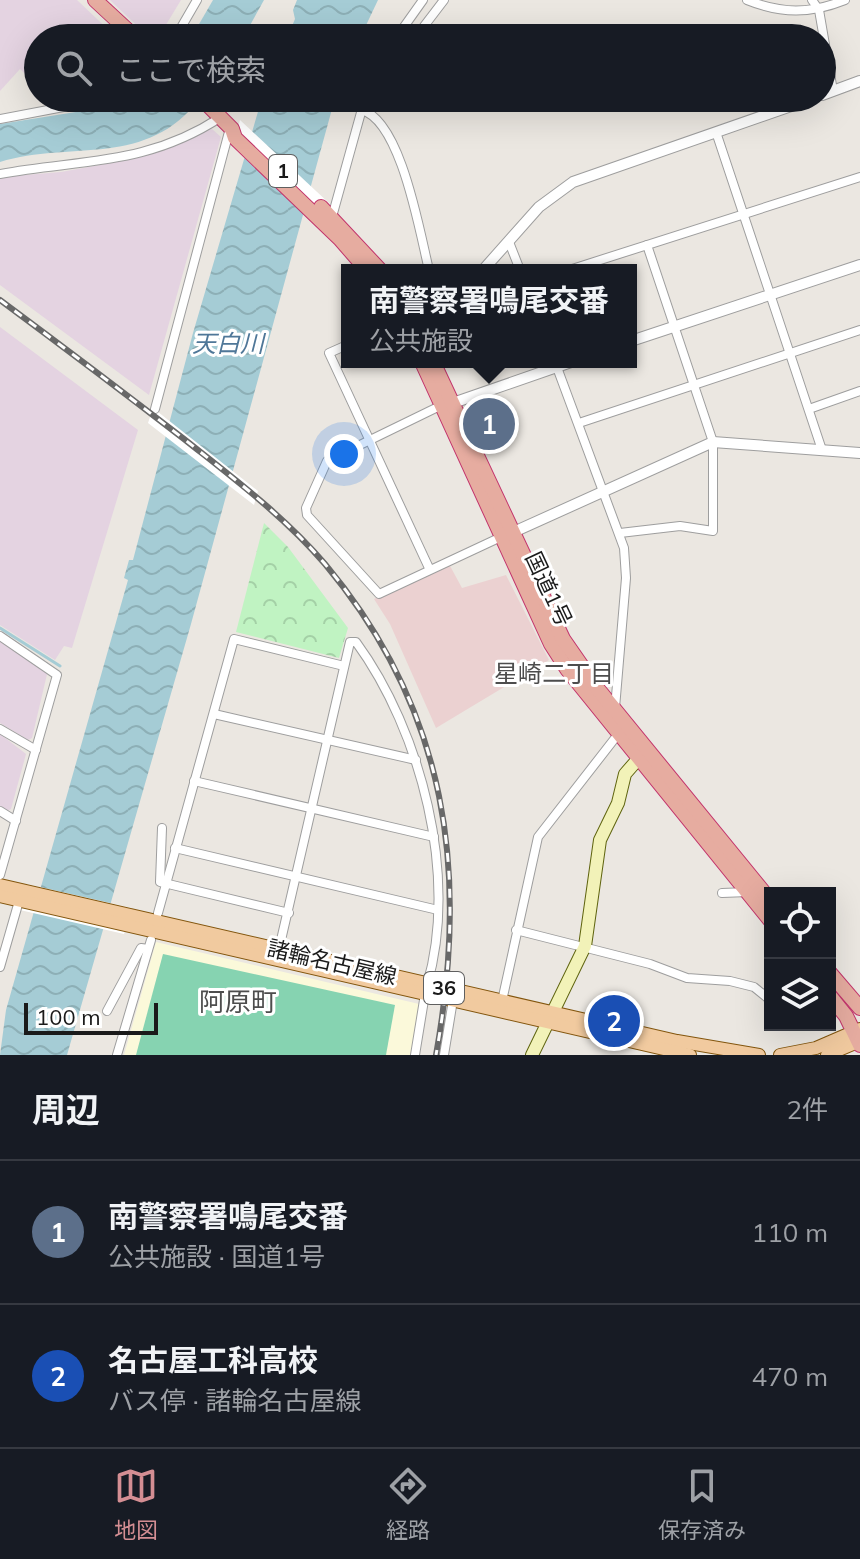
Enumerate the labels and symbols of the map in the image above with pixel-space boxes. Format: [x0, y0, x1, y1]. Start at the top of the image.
road number: 1 [269, 155, 297, 187]
water label: 天白川 [192, 328, 267, 358]
pin: 1 [463, 394, 515, 454]
your location [324, 434, 364, 474]
street label: 国道1号 [520, 547, 578, 631]
district label: 星崎二丁目 [494, 658, 614, 688]
street label: 諸輪名古屋線 [265, 934, 399, 990]
road number: 36 [424, 972, 464, 1004]
district label: 阿原町 [199, 985, 277, 1018]
pin: 2 [588, 991, 640, 1051]
scale bar [24, 999, 158, 1035]

